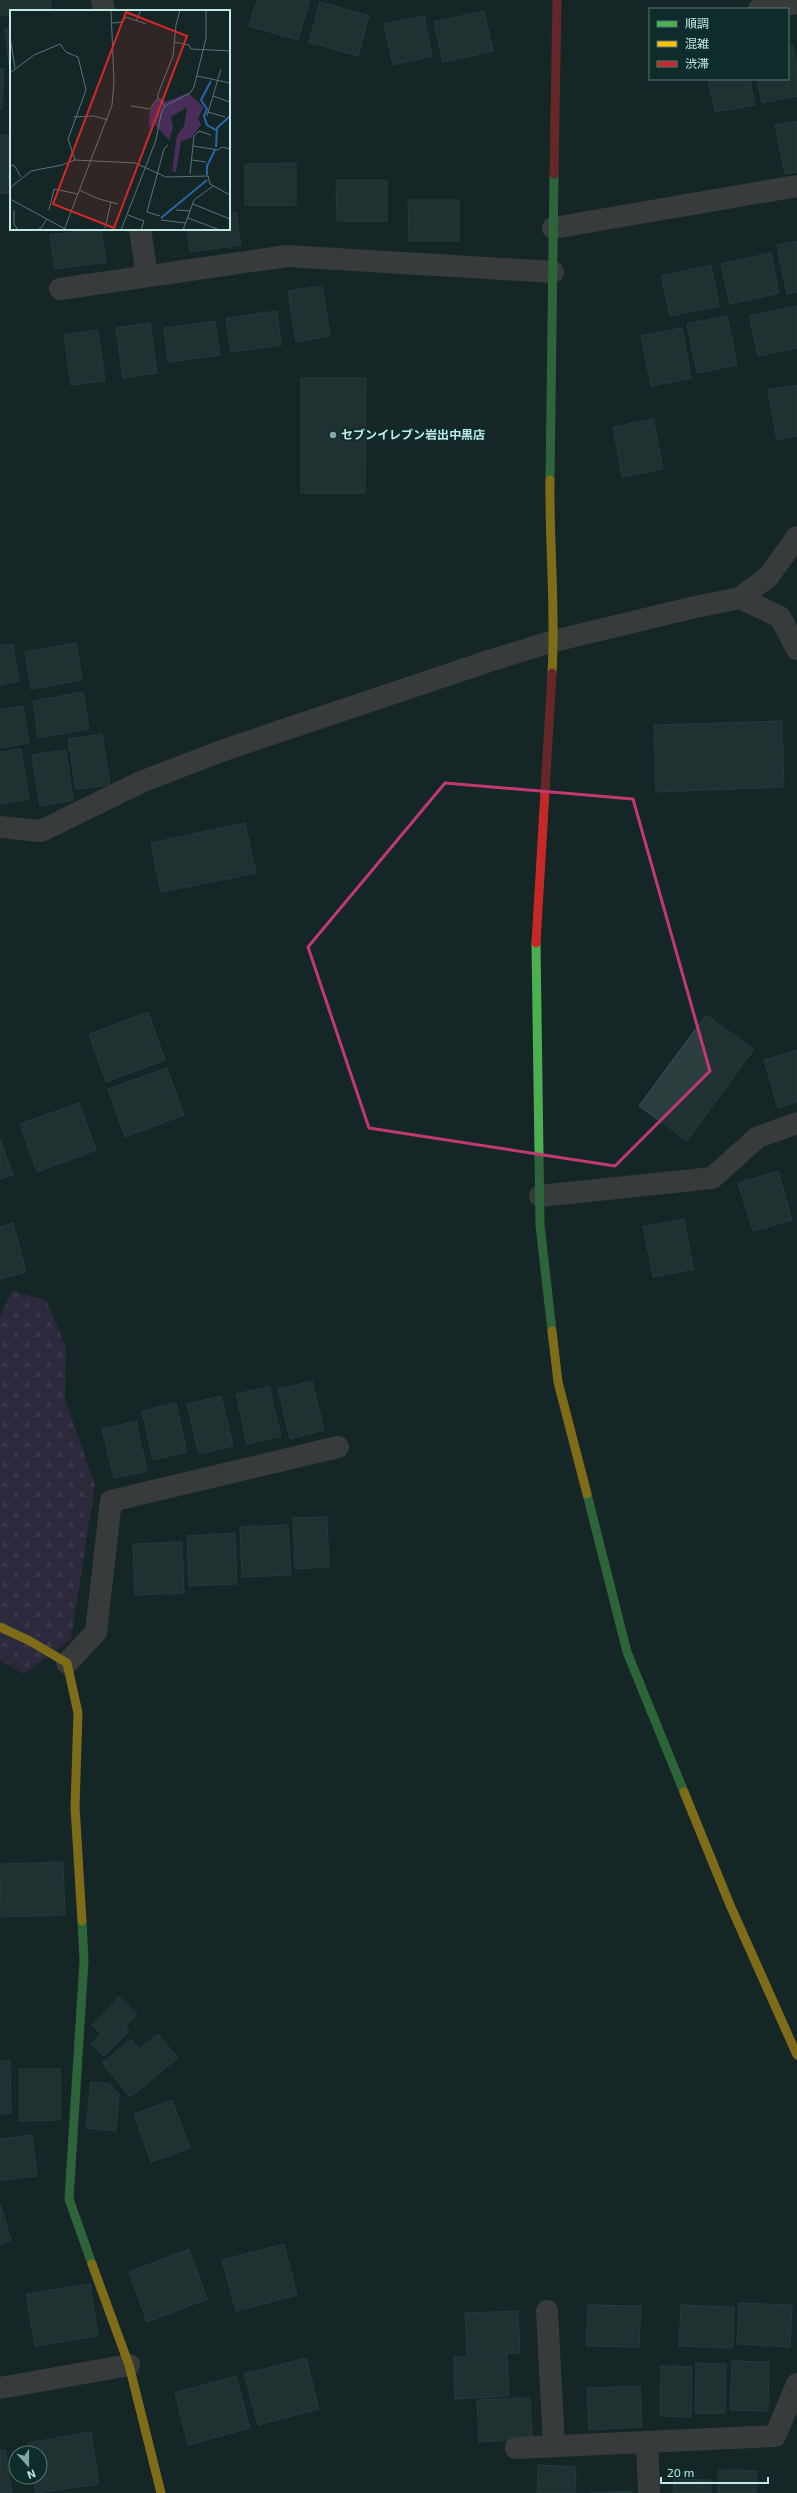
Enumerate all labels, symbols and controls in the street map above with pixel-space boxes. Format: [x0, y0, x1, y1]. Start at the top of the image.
legend [649, 8, 789, 80]
inset map [10, 10, 230, 230]
text: 順調 [685, 16, 709, 30]
text: 混雑 [685, 36, 709, 50]
text: 渋滞 [685, 56, 709, 70]
place label: セブンイレブン岩出中黒店 [341, 427, 485, 441]
marker: セブンイレブン岩出中黒店 [328, 430, 338, 440]
north arrow [8, 2445, 48, 2485]
scale bar [661, 2459, 768, 2485]
text: 20 m [667, 2465, 694, 2479]
text: N [26, 2467, 38, 2482]

